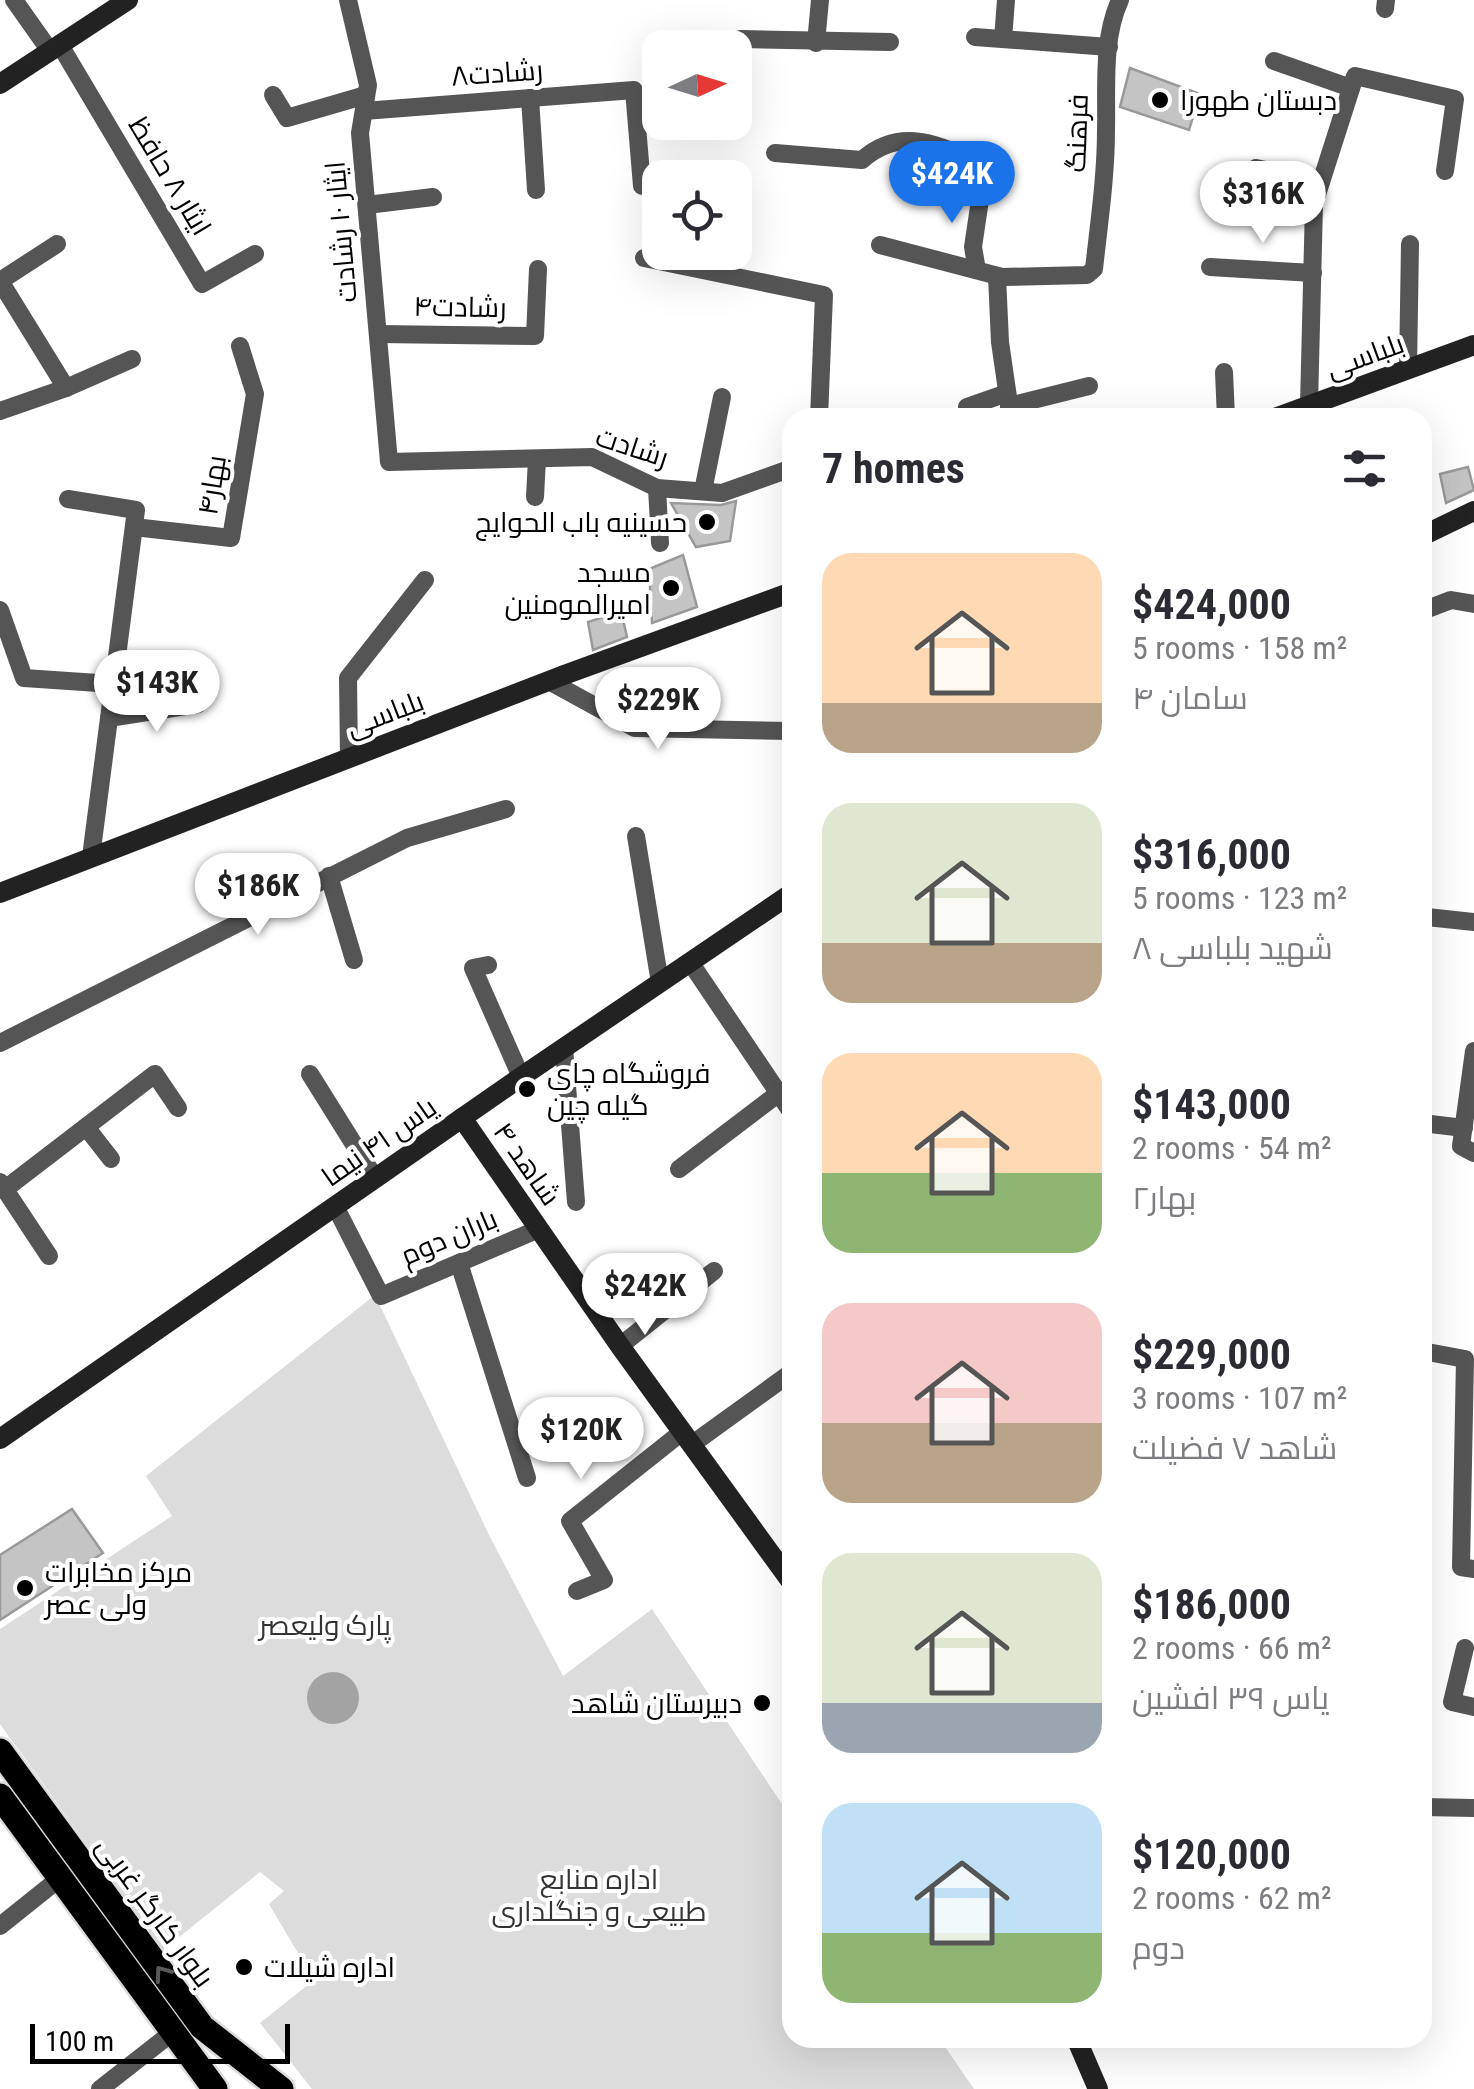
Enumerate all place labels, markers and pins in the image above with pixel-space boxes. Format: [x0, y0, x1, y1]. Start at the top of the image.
place label: دبستان طهورا [1180, 84, 1337, 117]
marker: دبستان طهورا [1149, 89, 1171, 111]
pin: $424K [882, 141, 1022, 226]
pin: $316K [1193, 161, 1333, 246]
place label: حسینیه باب الحوایج [475, 506, 687, 541]
marker: حسینیه باب الحوایج [696, 511, 718, 533]
place label: مسجد امیرالمومنین [505, 556, 651, 621]
marker: مسجد امیرالمومنین [660, 577, 682, 599]
pin: $143K [87, 650, 227, 735]
pin: $229K [588, 667, 728, 752]
pin: $186K [188, 853, 328, 938]
place label: فروشگاه چای گیله‌ چین [547, 1057, 711, 1124]
marker: فروشگاه چای گیله‌ چین [516, 1078, 538, 1100]
pin: $242K [575, 1253, 715, 1338]
pin: $120K [511, 1397, 651, 1482]
place label: مرکز مخابرات ولی عصر [43, 1556, 192, 1621]
marker: مرکز مخابرات ولی عصر [14, 1577, 36, 1599]
place label: دبیرستان شاهد [571, 1687, 742, 1720]
marker: دبیرستان شاهد [751, 1692, 773, 1714]
place label: اداره شیلات [264, 1951, 395, 1984]
marker: اداره شیلات [233, 1956, 255, 1978]

